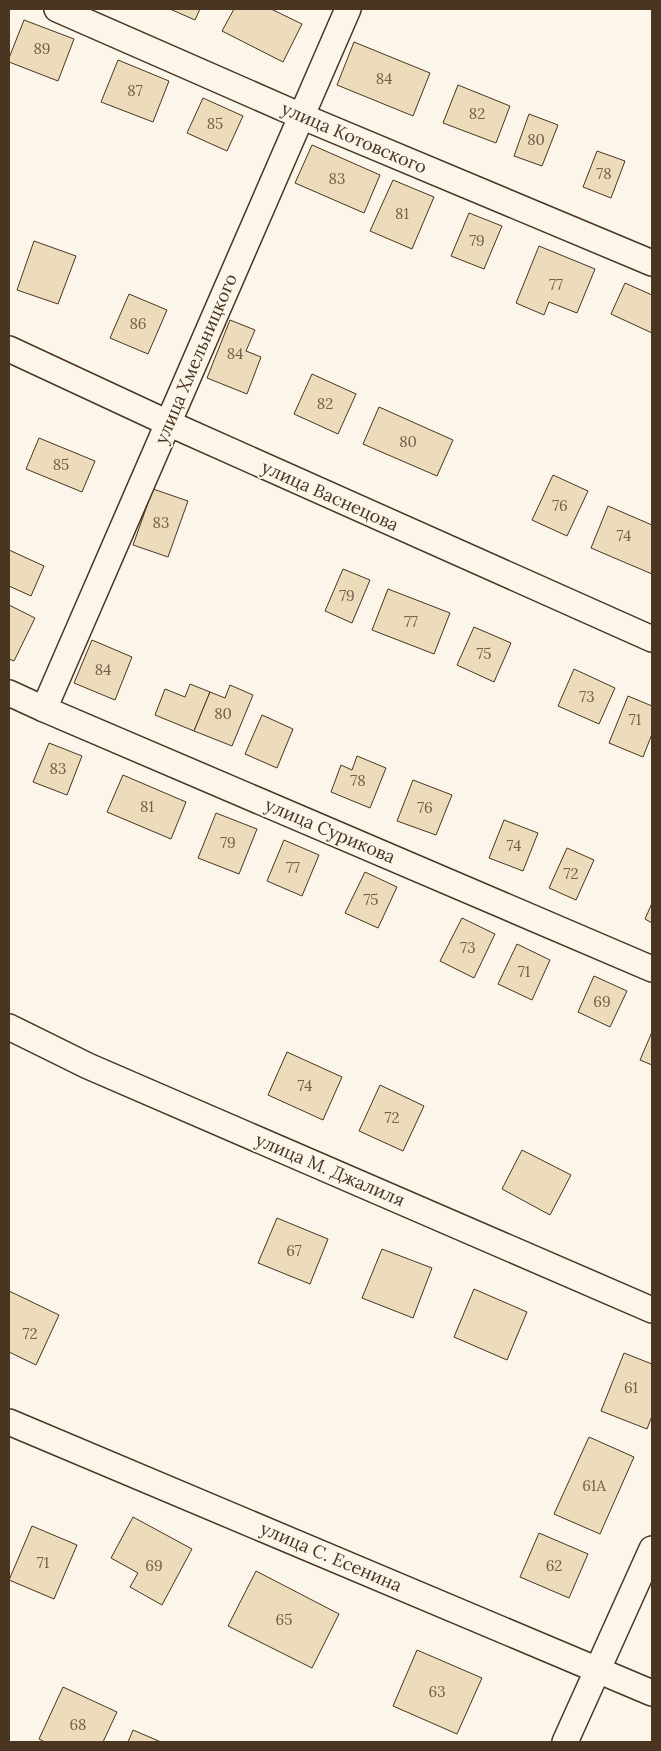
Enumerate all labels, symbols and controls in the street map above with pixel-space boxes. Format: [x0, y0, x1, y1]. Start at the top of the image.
house number: 89 [34, 39, 51, 58]
house number: 84 [376, 69, 392, 88]
house number: 87 [127, 81, 143, 100]
street label: улица Котовского [278, 96, 430, 179]
house number: 82 [469, 104, 485, 123]
house number: 85 [207, 114, 223, 133]
house number: 80 [527, 130, 545, 149]
house number: 78 [596, 164, 612, 183]
house number: 83 [329, 169, 345, 188]
house number: 81 [395, 204, 409, 223]
house number: 79 [469, 231, 485, 250]
street label: улица Хмельницкого [149, 270, 242, 448]
house number: 77 [549, 275, 563, 294]
house number: 86 [129, 314, 147, 333]
house number: 84 [227, 344, 243, 363]
house number: 82 [317, 394, 333, 413]
house number: 80 [399, 432, 417, 451]
house number: 85 [53, 455, 69, 474]
street label: улица Васнецова [258, 455, 402, 536]
house number: 76 [552, 496, 568, 515]
house number: 83 [153, 513, 169, 532]
house number: 74 [617, 526, 631, 545]
house number: 79 [339, 586, 355, 605]
house number: 77 [404, 612, 418, 631]
house number: 75 [476, 644, 492, 663]
house number: 84 [95, 660, 111, 679]
house number: 73 [579, 687, 595, 706]
house number: 80 [214, 704, 232, 723]
house number: 71 [629, 710, 641, 729]
house number: 83 [50, 759, 66, 778]
house number: 78 [350, 771, 366, 790]
street label: улица Сурикова [262, 793, 399, 868]
house number: 81 [140, 797, 154, 816]
house number: 76 [417, 798, 433, 817]
house number: 79 [220, 833, 236, 852]
house number: 74 [507, 836, 521, 855]
house number: 77 [286, 858, 300, 877]
house number: 72 [564, 864, 578, 883]
house number: 75 [363, 890, 379, 909]
house number: 73 [460, 938, 476, 957]
house number: 71 [518, 962, 530, 981]
house number: 69 [593, 992, 611, 1011]
house number: 74 [298, 1076, 312, 1095]
house number: 72 [385, 1108, 399, 1127]
street label: улица М. Джалиля [252, 1128, 408, 1211]
house number: 67 [286, 1241, 302, 1260]
house number: 72 [23, 1324, 37, 1343]
house number: 61 [624, 1378, 638, 1397]
house number: 61А [582, 1476, 606, 1495]
street label: улица С. Есенина [257, 1516, 405, 1597]
house number: 71 [37, 1553, 49, 1572]
house number: 69 [145, 1556, 163, 1575]
house number: 62 [546, 1556, 562, 1575]
house number: 65 [276, 1610, 292, 1629]
house number: 63 [428, 1682, 446, 1701]
house number: 68 [69, 1715, 87, 1734]

